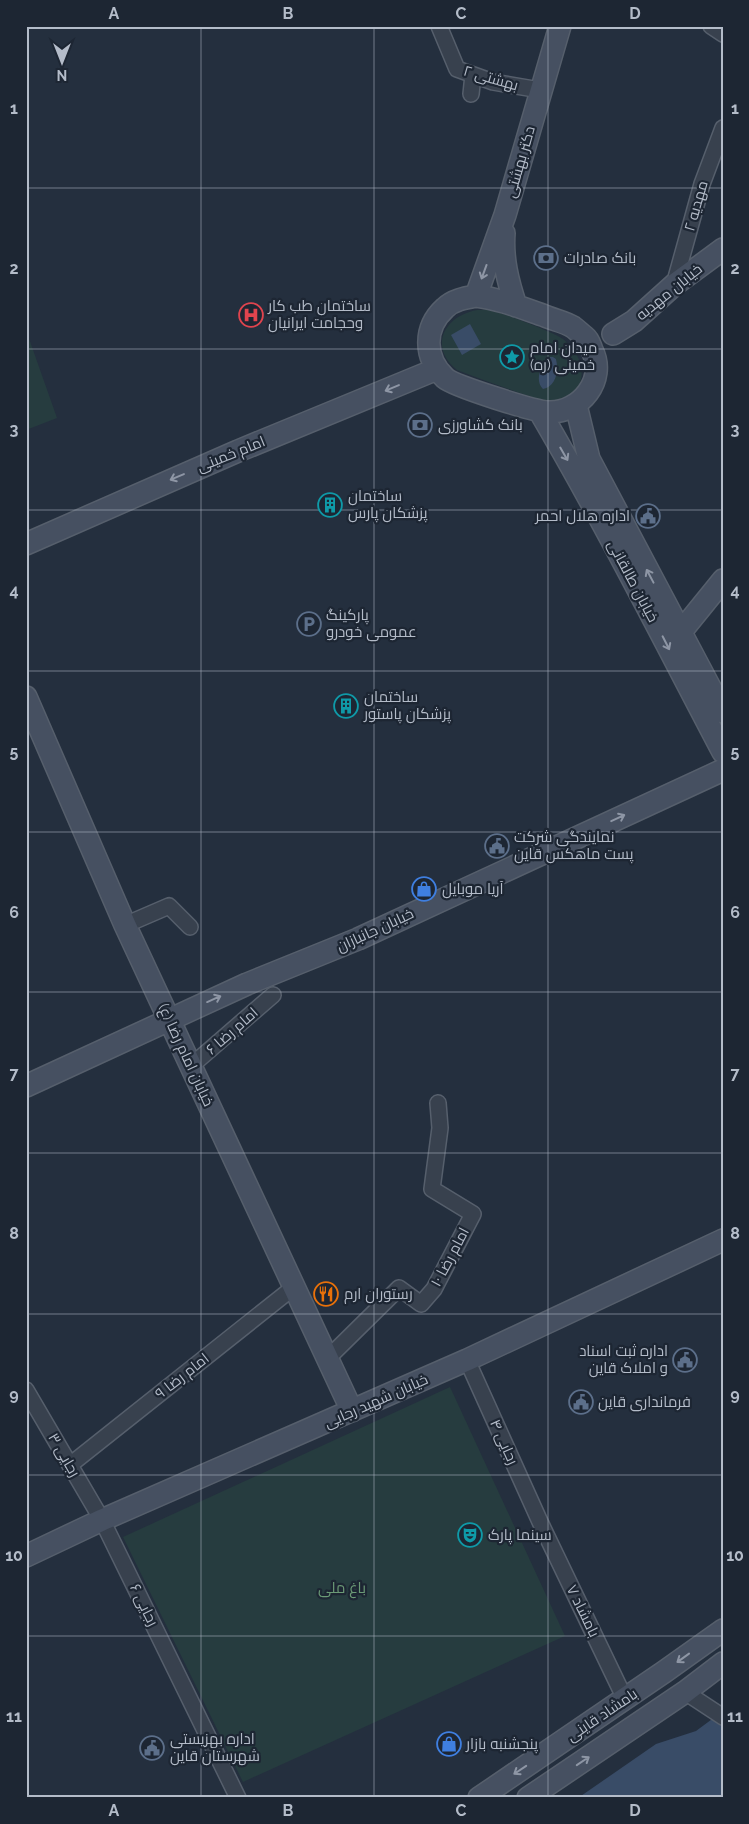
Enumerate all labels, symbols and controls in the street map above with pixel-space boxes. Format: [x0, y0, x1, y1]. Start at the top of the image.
text: A [109, 4, 120, 23]
text: B [283, 4, 294, 23]
text: C [456, 4, 467, 23]
text: D [629, 4, 641, 23]
north arrow [38, 38, 88, 88]
street label: بهشتی ۲ [461, 62, 521, 95]
text: N [57, 67, 67, 83]
text: 1 [10, 99, 18, 118]
text: 1 [731, 99, 739, 118]
street label: دکتر بهشتی [501, 124, 540, 200]
street label: مهدیه ۲ [680, 179, 713, 234]
bank icon: بانک صادرات [533, 245, 559, 271]
place label: بانک صادرات [564, 249, 636, 267]
text: 2 [9, 259, 19, 278]
text: 2 [730, 259, 740, 278]
street label: خیابان مهدیه [632, 260, 706, 325]
one-way arrow [479, 264, 489, 280]
place label: ساختمان طب کار و‌حجامت ایرانیان [267, 297, 371, 333]
hospital icon: ساختمان طب کار و‌حجامت ایرانیان [238, 302, 264, 328]
place label: میدان امام خمینی (ره) [530, 339, 597, 375]
place icon: میدان امام خمینی (ره) [499, 344, 525, 370]
one-way arrow [385, 383, 400, 393]
bank icon: بانک کشاورزی [407, 412, 433, 438]
place label: بانک کشاورزی [438, 416, 523, 435]
text: 3 [10, 420, 19, 439]
text: 3 [731, 420, 740, 439]
street label: امام خمینی [194, 432, 268, 477]
one-way arrow [560, 446, 570, 460]
one-way arrow [170, 472, 185, 482]
place label: ساختمان پزشکان پارس [348, 487, 428, 523]
building icon: ساختمان پزشکان پارس [317, 492, 343, 518]
public building icon: اداره هلال احمر [635, 503, 661, 529]
place label: اداره هلال احمر [534, 507, 630, 525]
street label: خیابان طالقانی [603, 537, 662, 626]
one-way arrow [645, 569, 655, 584]
text: 4 [9, 581, 19, 600]
text: 4 [730, 581, 740, 600]
place label: پارکینگ عمومی خودرو [326, 606, 417, 642]
parking icon: پارکینگ عمومی خودرو [296, 611, 322, 637]
one-way arrow [661, 636, 671, 651]
place label: ساختمان پزشکان پاستور [363, 688, 451, 724]
building icon: ساختمان پزشکان پاستور [333, 693, 359, 719]
text: 5 [10, 742, 19, 761]
text: 5 [731, 742, 740, 761]
one-way arrow [610, 813, 625, 822]
place label: نمایندگی شرکت پست ماهکس قاین [514, 828, 633, 864]
public building icon: نمایندگی شرکت پست ماهکس قاین [484, 833, 510, 859]
shop icon: آریا موبایل [411, 876, 437, 902]
place label: آریا موبایل [442, 880, 503, 899]
text: 6 [9, 903, 19, 922]
text: 6 [730, 903, 740, 922]
street label: خیابان جانبازان [334, 904, 417, 957]
one-way arrow [206, 994, 221, 1004]
street label: خیابان امام رضا (ع) [152, 1001, 218, 1110]
street label: امام رضا ۶ [202, 1004, 262, 1059]
text: 7 [10, 1064, 19, 1083]
text: 7 [731, 1064, 740, 1083]
text: 8 [9, 1224, 19, 1243]
street label: امام رضا ۱۰ [427, 1224, 474, 1290]
text: 8 [730, 1224, 740, 1243]
restaurant icon: رستوران ارم [313, 1281, 339, 1307]
place label: رستوران ارم [344, 1285, 413, 1304]
place label: اداره ثبت اسناد و املاک قاین [579, 1342, 668, 1378]
public building icon: اداره ثبت اسناد و املاک قاین [672, 1347, 698, 1373]
street label: امام رضا ۹ [151, 1349, 213, 1403]
street label: خیابان شهید رجایی [321, 1370, 431, 1433]
text: 9 [9, 1385, 19, 1404]
text: 9 [730, 1385, 740, 1404]
public building icon: فرمانداری قاین [568, 1389, 594, 1415]
place label: فرمانداری قاین [598, 1393, 691, 1412]
street label: رجایی ۴ [485, 1417, 522, 1468]
street label: رجایی ۳ [43, 1430, 84, 1481]
theatre icon: سینما پارک [457, 1522, 483, 1548]
place label: سینما پارک [488, 1526, 552, 1545]
text: 10 [5, 1546, 23, 1565]
text: 10 [726, 1546, 744, 1565]
park label: باغ ملی [318, 1579, 366, 1599]
street label: رجایی ۶ [125, 1581, 162, 1630]
street label: بامشاد ۷ [563, 1582, 603, 1640]
one-way arrow [677, 1653, 690, 1664]
street label: بامشاد قاینی [563, 1685, 641, 1746]
text: 11 [6, 1707, 22, 1726]
text: 11 [727, 1707, 743, 1726]
place label: اداره بهزیستی شهرستان قاین [170, 1730, 260, 1766]
shop icon: پنجشنبه بازار [436, 1731, 462, 1757]
public building icon: اداره بهزیستی شهرستان قاین [139, 1735, 165, 1761]
place label: پنجشنبه بازار [465, 1735, 538, 1754]
one-way arrow [575, 1756, 589, 1766]
one-way arrow [513, 1765, 527, 1775]
text: A [109, 1801, 120, 1820]
text: B [283, 1801, 294, 1820]
text: C [456, 1801, 467, 1820]
text: D [629, 1801, 641, 1820]

